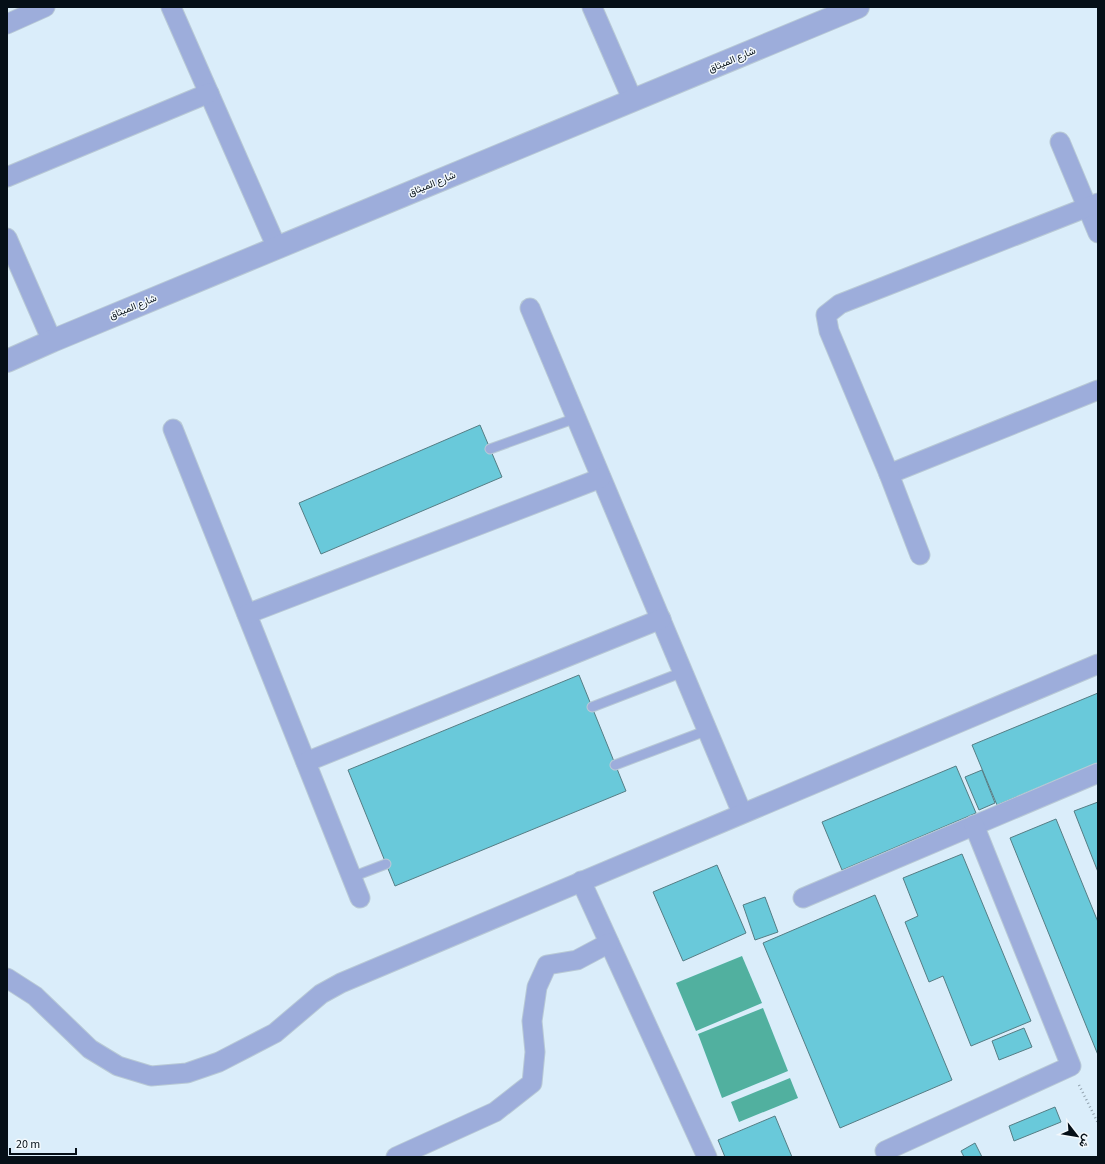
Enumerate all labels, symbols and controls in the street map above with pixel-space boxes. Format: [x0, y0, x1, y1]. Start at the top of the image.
street label: شارع الميثاق [706, 44, 758, 76]
street label: شارع الميثاق [406, 168, 458, 200]
street label: شارع الميثاق [107, 291, 159, 323]
north arrow [1057, 1116, 1097, 1156]
scale bar [10, 1130, 76, 1156]
text: ش [1075, 1131, 1095, 1150]
text: 20 m [16, 1136, 40, 1153]

